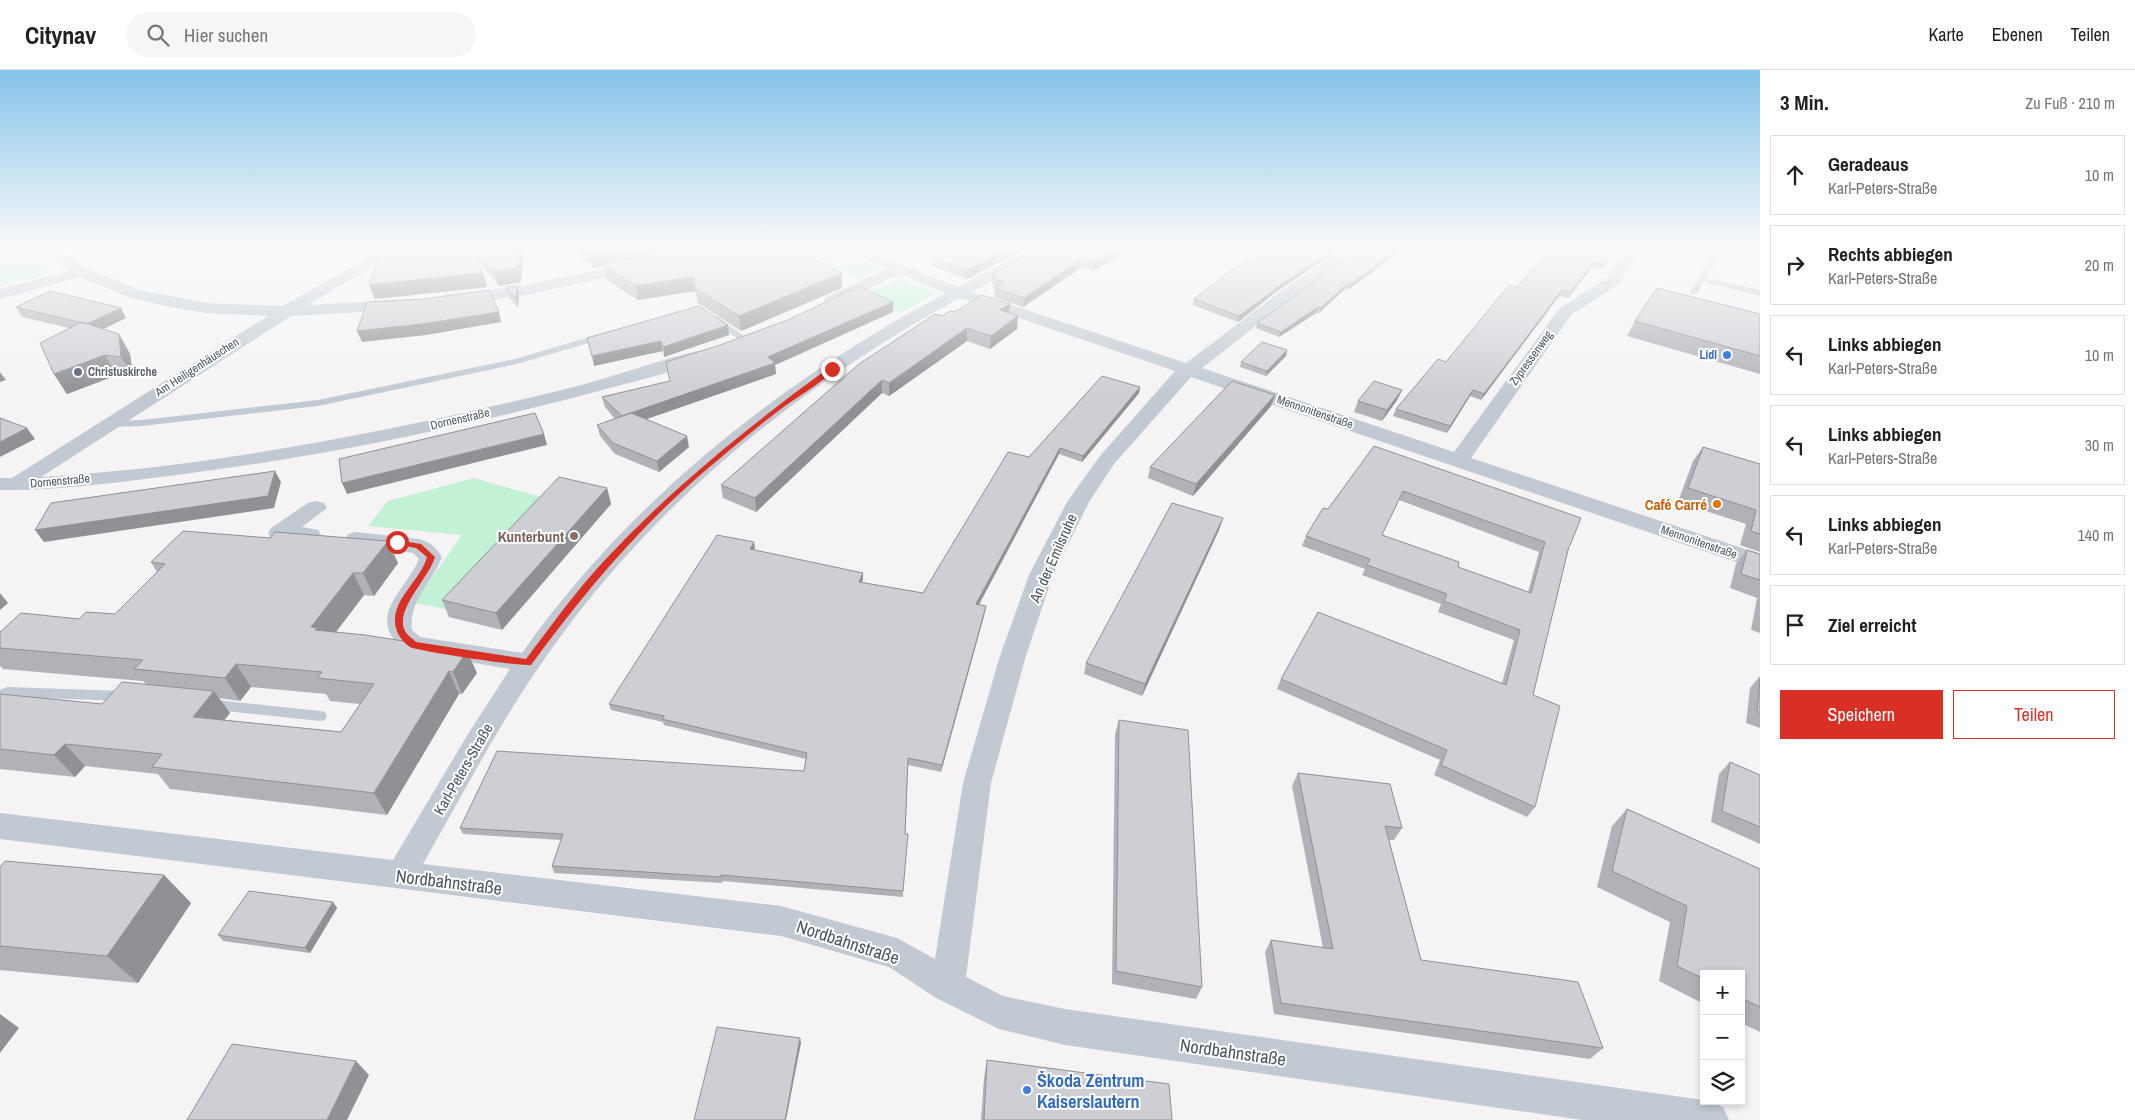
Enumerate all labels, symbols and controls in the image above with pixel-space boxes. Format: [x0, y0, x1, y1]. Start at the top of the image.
search box [126, 12, 476, 57]
text: Citynav [25, 19, 96, 51]
icon: search [144, 21, 172, 49]
text: Hier suchen [184, 22, 268, 48]
text: Karte [1928, 22, 1964, 47]
text: Ebenen [1992, 22, 2043, 47]
text: Teilen [2071, 22, 2110, 47]
text: 3 Min. [1780, 88, 1829, 117]
text: Zu Fuß · 210 m [2025, 92, 2115, 114]
text: Geradeaus [1828, 151, 1909, 177]
icon: ahead [1781, 161, 1809, 189]
text: 10 m [2085, 164, 2114, 186]
text: Karl-Peters-Straße [1828, 177, 1937, 199]
text: Rechts abbiegen [1828, 241, 1953, 267]
icon: right [1781, 251, 1809, 279]
text: 20 m [2085, 254, 2114, 276]
text: Karl-Peters-Straße [1828, 267, 1937, 289]
street label: Zypressenweg [1506, 327, 1557, 389]
text: Links abbiegen [1828, 331, 1941, 357]
street label: Am Heiligenhäuschen [151, 334, 242, 401]
icon: left [1781, 341, 1809, 369]
text: 10 m [2085, 344, 2114, 366]
place label: Lidl [1700, 347, 1717, 363]
marker: Lidl [1721, 349, 1733, 361]
text: Karl-Peters-Straße [1828, 357, 1937, 379]
route end [821, 358, 844, 381]
place label: Christuskirche [88, 364, 157, 380]
marker: Christuskirche [72, 366, 84, 378]
street label: Mennonitenstraße [1275, 391, 1355, 433]
street label: Dornenstraße [429, 404, 491, 434]
text: Links abbiegen [1828, 421, 1941, 447]
icon: left [1781, 431, 1809, 459]
text: 30 m [2085, 434, 2114, 456]
text: Karl-Peters-Straße [1828, 447, 1937, 469]
street label: Dornenstraße [29, 470, 91, 492]
place label: Café Carré [1645, 494, 1707, 515]
marker: Café Carré [1711, 498, 1723, 510]
street label: An der Emilsruhe [1024, 510, 1082, 607]
text: Links abbiegen [1828, 511, 1941, 537]
street label: Mennonitenstraße [1659, 521, 1739, 563]
icon: left [1781, 521, 1809, 549]
text: 140 m [2078, 524, 2114, 546]
place label: Kunterbunt [498, 526, 564, 547]
marker: Kunterbunt [568, 530, 580, 542]
route start [386, 531, 409, 554]
text: Karl-Peters-Straße [1828, 537, 1937, 559]
icon: arrive [1781, 611, 1809, 639]
text: Ziel erreicht [1828, 612, 1916, 638]
button: Speichern [1780, 690, 1943, 739]
button: Teilen [1953, 690, 2115, 739]
street label: Karl-Peters-Straße [428, 719, 498, 819]
street label: Nordbahnstraße [395, 863, 503, 901]
street label: Nordbahnstraße [793, 914, 903, 970]
map controls [1700, 970, 1745, 1105]
button: + [1700, 970, 1745, 1015]
button: − [1700, 1015, 1745, 1060]
street label: Nordbahnstraße [1178, 1032, 1288, 1072]
button: layers [1700, 1060, 1745, 1105]
place label: Škoda Zentrum Kaiserslautern [1037, 1068, 1144, 1114]
marker: Škoda Zentrum Kaiserslautern [1021, 1084, 1033, 1096]

